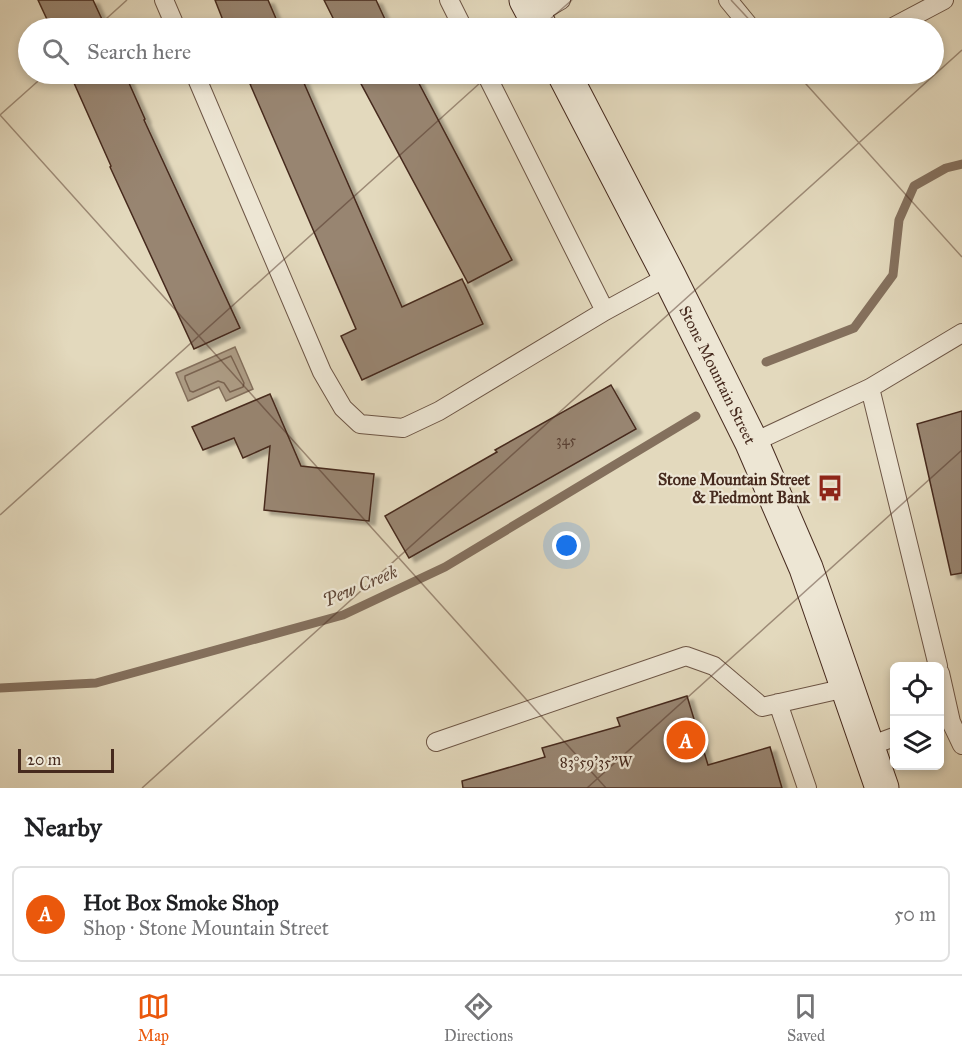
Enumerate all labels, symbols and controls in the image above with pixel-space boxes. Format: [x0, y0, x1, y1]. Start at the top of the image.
search box [18, 18, 944, 84]
icon: search [39, 35, 72, 68]
text: Search here [87, 38, 191, 65]
street label: Stone Mountain Street [676, 302, 761, 447]
house number: 345 [556, 432, 576, 449]
place label: Stone Mountain Street & Piedmont Bank [658, 470, 811, 507]
bus stop icon: Stone Mountain Street & Piedmont Bank [815, 473, 845, 503]
your location [552, 531, 581, 560]
water label: Pew Creek [319, 560, 401, 612]
map controls [890, 662, 944, 770]
button: locate [890, 662, 944, 716]
button: layers [890, 716, 944, 770]
pin: A [666, 718, 706, 762]
scale bar [18, 746, 114, 774]
text: 20 m [27, 750, 61, 769]
text: 83°59'35"W [560, 753, 633, 771]
text: Nearby [24, 811, 102, 843]
text: Hot Box Smoke Shop [83, 889, 279, 916]
text: A [39, 902, 52, 926]
text: 50 m [894, 902, 936, 926]
text: Shop · Stone Mountain Street [83, 916, 329, 940]
tab: Map [137, 990, 170, 1045]
tab: Directions [444, 990, 513, 1045]
tab: Saved [787, 990, 825, 1045]

